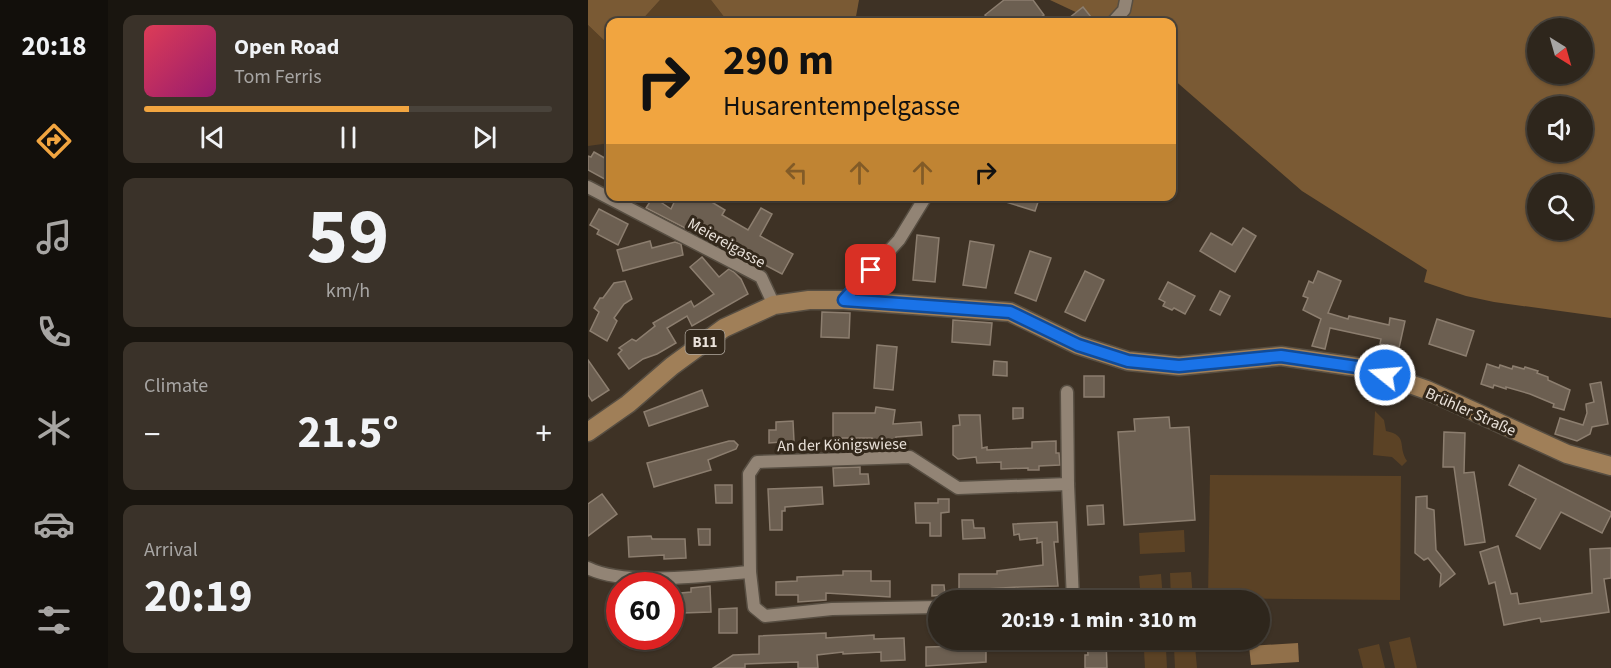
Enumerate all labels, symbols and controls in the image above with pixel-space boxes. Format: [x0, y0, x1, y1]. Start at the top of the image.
north arrow [1527, 18, 1593, 84]
map controls [1527, 18, 1593, 240]
text: 20:18 [21, 27, 87, 66]
text: Open Road [234, 31, 339, 63]
text: 290 m [723, 31, 834, 91]
icon: right [624, 42, 702, 120]
text: Tom Ferris [234, 63, 322, 91]
text: Husarentempelgasse [723, 87, 960, 126]
button: sound [1527, 96, 1593, 162]
icon: directions [33, 120, 75, 162]
icon: previous [196, 121, 229, 154]
icon: pause [332, 121, 365, 154]
icon: next [468, 121, 501, 154]
icon: left [780, 156, 813, 189]
icon: ahead [843, 156, 876, 189]
icon: ahead [906, 156, 939, 189]
icon: right [969, 156, 1002, 189]
button: search [1527, 174, 1593, 240]
text: 59 [307, 182, 389, 293]
street label: Meiereigasse [684, 212, 769, 273]
icon: music [33, 216, 75, 258]
pin [845, 244, 896, 295]
icon: arrive [854, 253, 887, 286]
text: km/h [326, 277, 370, 305]
icon: phone [33, 311, 75, 353]
road number: B11 [686, 330, 724, 354]
position arrow [1353, 343, 1417, 407]
text: Climate [144, 372, 208, 400]
street label: Brühler Straße [1422, 382, 1519, 442]
text: 21.5° [297, 401, 399, 465]
icon: climate [33, 407, 75, 449]
text: − [144, 411, 160, 458]
text: + [536, 411, 552, 458]
street label: An der Königswiese [777, 433, 907, 457]
icon: car [33, 503, 75, 545]
text: Arrival [144, 536, 198, 564]
text: 20:19 [144, 565, 253, 629]
speed limit sign: 60 [606, 572, 684, 650]
icon: filters [33, 599, 75, 641]
text: 20:19 · 1 min · 310 m [1001, 604, 1197, 636]

